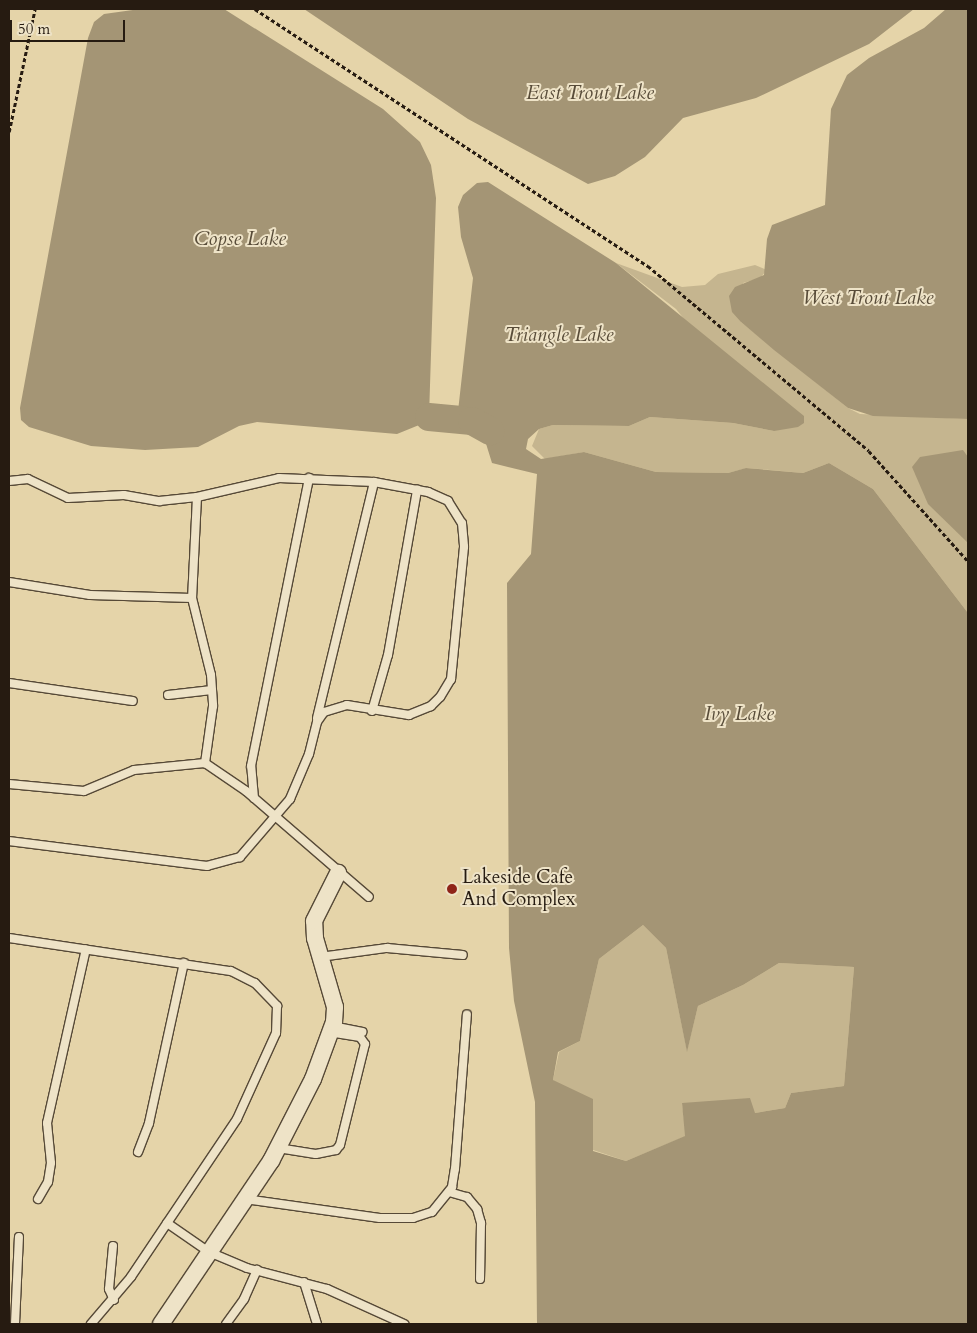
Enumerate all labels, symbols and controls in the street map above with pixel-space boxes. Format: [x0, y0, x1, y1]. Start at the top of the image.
scale bar [12, 10, 128, 42]
text: 50 m [18, 19, 50, 39]
water label: East Trout Lake [526, 80, 654, 104]
water label: Copse Lake [194, 226, 286, 250]
water label: West Trout Lake [802, 285, 934, 309]
water label: Triangle Lake [504, 322, 614, 346]
water label: Ivy Lake [704, 701, 774, 725]
place label: Lakeside Cafe And Complex [462, 867, 575, 911]
marker: Lakeside Cafe And Complex [446, 883, 458, 895]

